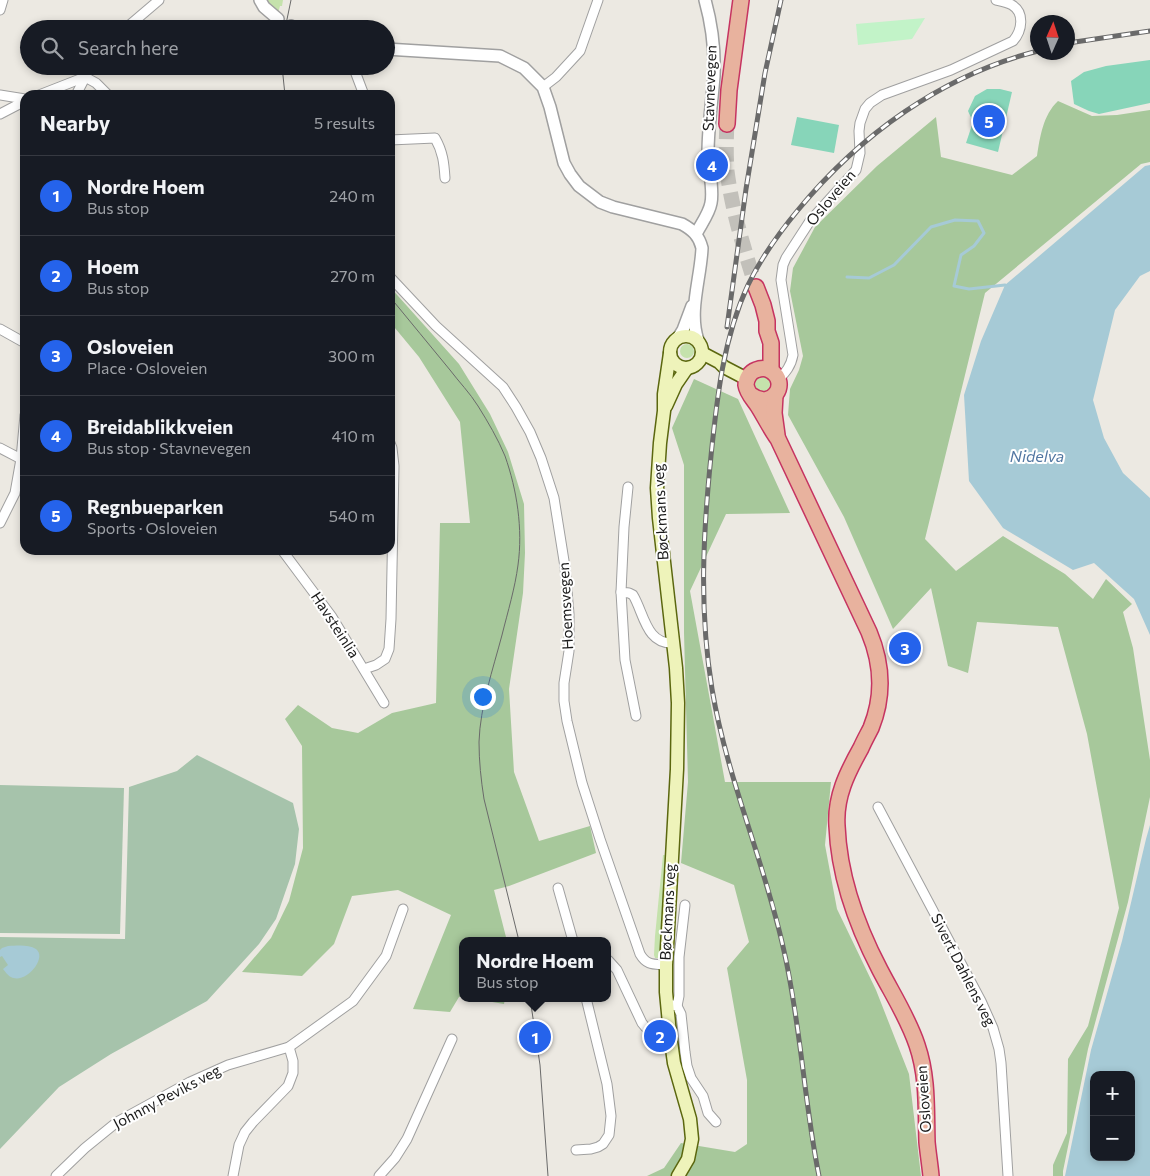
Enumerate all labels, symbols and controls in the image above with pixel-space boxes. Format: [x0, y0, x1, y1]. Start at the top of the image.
north arrow [1030, 15, 1075, 60]
search box [20, 20, 395, 75]
icon: search [38, 34, 66, 62]
text: Search here [78, 36, 178, 59]
street label: Stavnevegen [698, 45, 720, 131]
pin: 5 [973, 102, 1005, 140]
text: Nearby [40, 110, 110, 135]
text: 5 results [314, 113, 375, 132]
pin: 4 [696, 146, 728, 184]
street label: Osloveien [802, 166, 859, 229]
text: Nordre Hoem [87, 175, 205, 198]
text: 1 [52, 186, 60, 205]
text: 240 m [329, 186, 375, 205]
text: Bus stop [87, 198, 149, 217]
text: Hoem [87, 255, 139, 278]
text: 2 [51, 266, 61, 285]
text: 270 m [330, 266, 375, 285]
text: Bus stop [87, 278, 149, 297]
text: Osloveien [87, 335, 174, 358]
text: 3 [51, 346, 61, 365]
text: 300 m [328, 346, 375, 365]
text: Place · Osloveien [87, 358, 208, 377]
text: Breidablikkveien [87, 415, 233, 438]
text: 4 [51, 426, 61, 445]
text: 410 m [332, 426, 375, 445]
text: Bus stop · Stavnevegen [87, 438, 251, 457]
water label: Nidelva [1010, 446, 1064, 465]
street label: Bøckmans veg [648, 463, 672, 561]
text: Regnbueparken [87, 495, 223, 518]
text: 5 [51, 506, 61, 525]
text: 540 m [329, 506, 375, 525]
text: Sports · Osloveien [87, 518, 217, 537]
street label: Hoemsvegen [554, 562, 576, 650]
street label: Havsteinlia [308, 588, 364, 661]
pin: 3 [889, 629, 921, 667]
your location [470, 684, 496, 710]
street label: Bøckmans veg [655, 863, 679, 961]
street label: Sivert Dahlens veg [928, 910, 1000, 1029]
popup [459, 937, 611, 1002]
text: Nordre Hoem [476, 949, 594, 972]
text: Bus stop [476, 972, 538, 991]
pin: 2 [644, 1017, 676, 1055]
pin: 1 [519, 1018, 551, 1056]
street label: Johnny Peviks veg [110, 1060, 223, 1132]
street label: Osloveien [912, 1065, 934, 1133]
map controls [1090, 1071, 1135, 1161]
button: + [1090, 1071, 1135, 1116]
button: − [1090, 1116, 1135, 1161]

